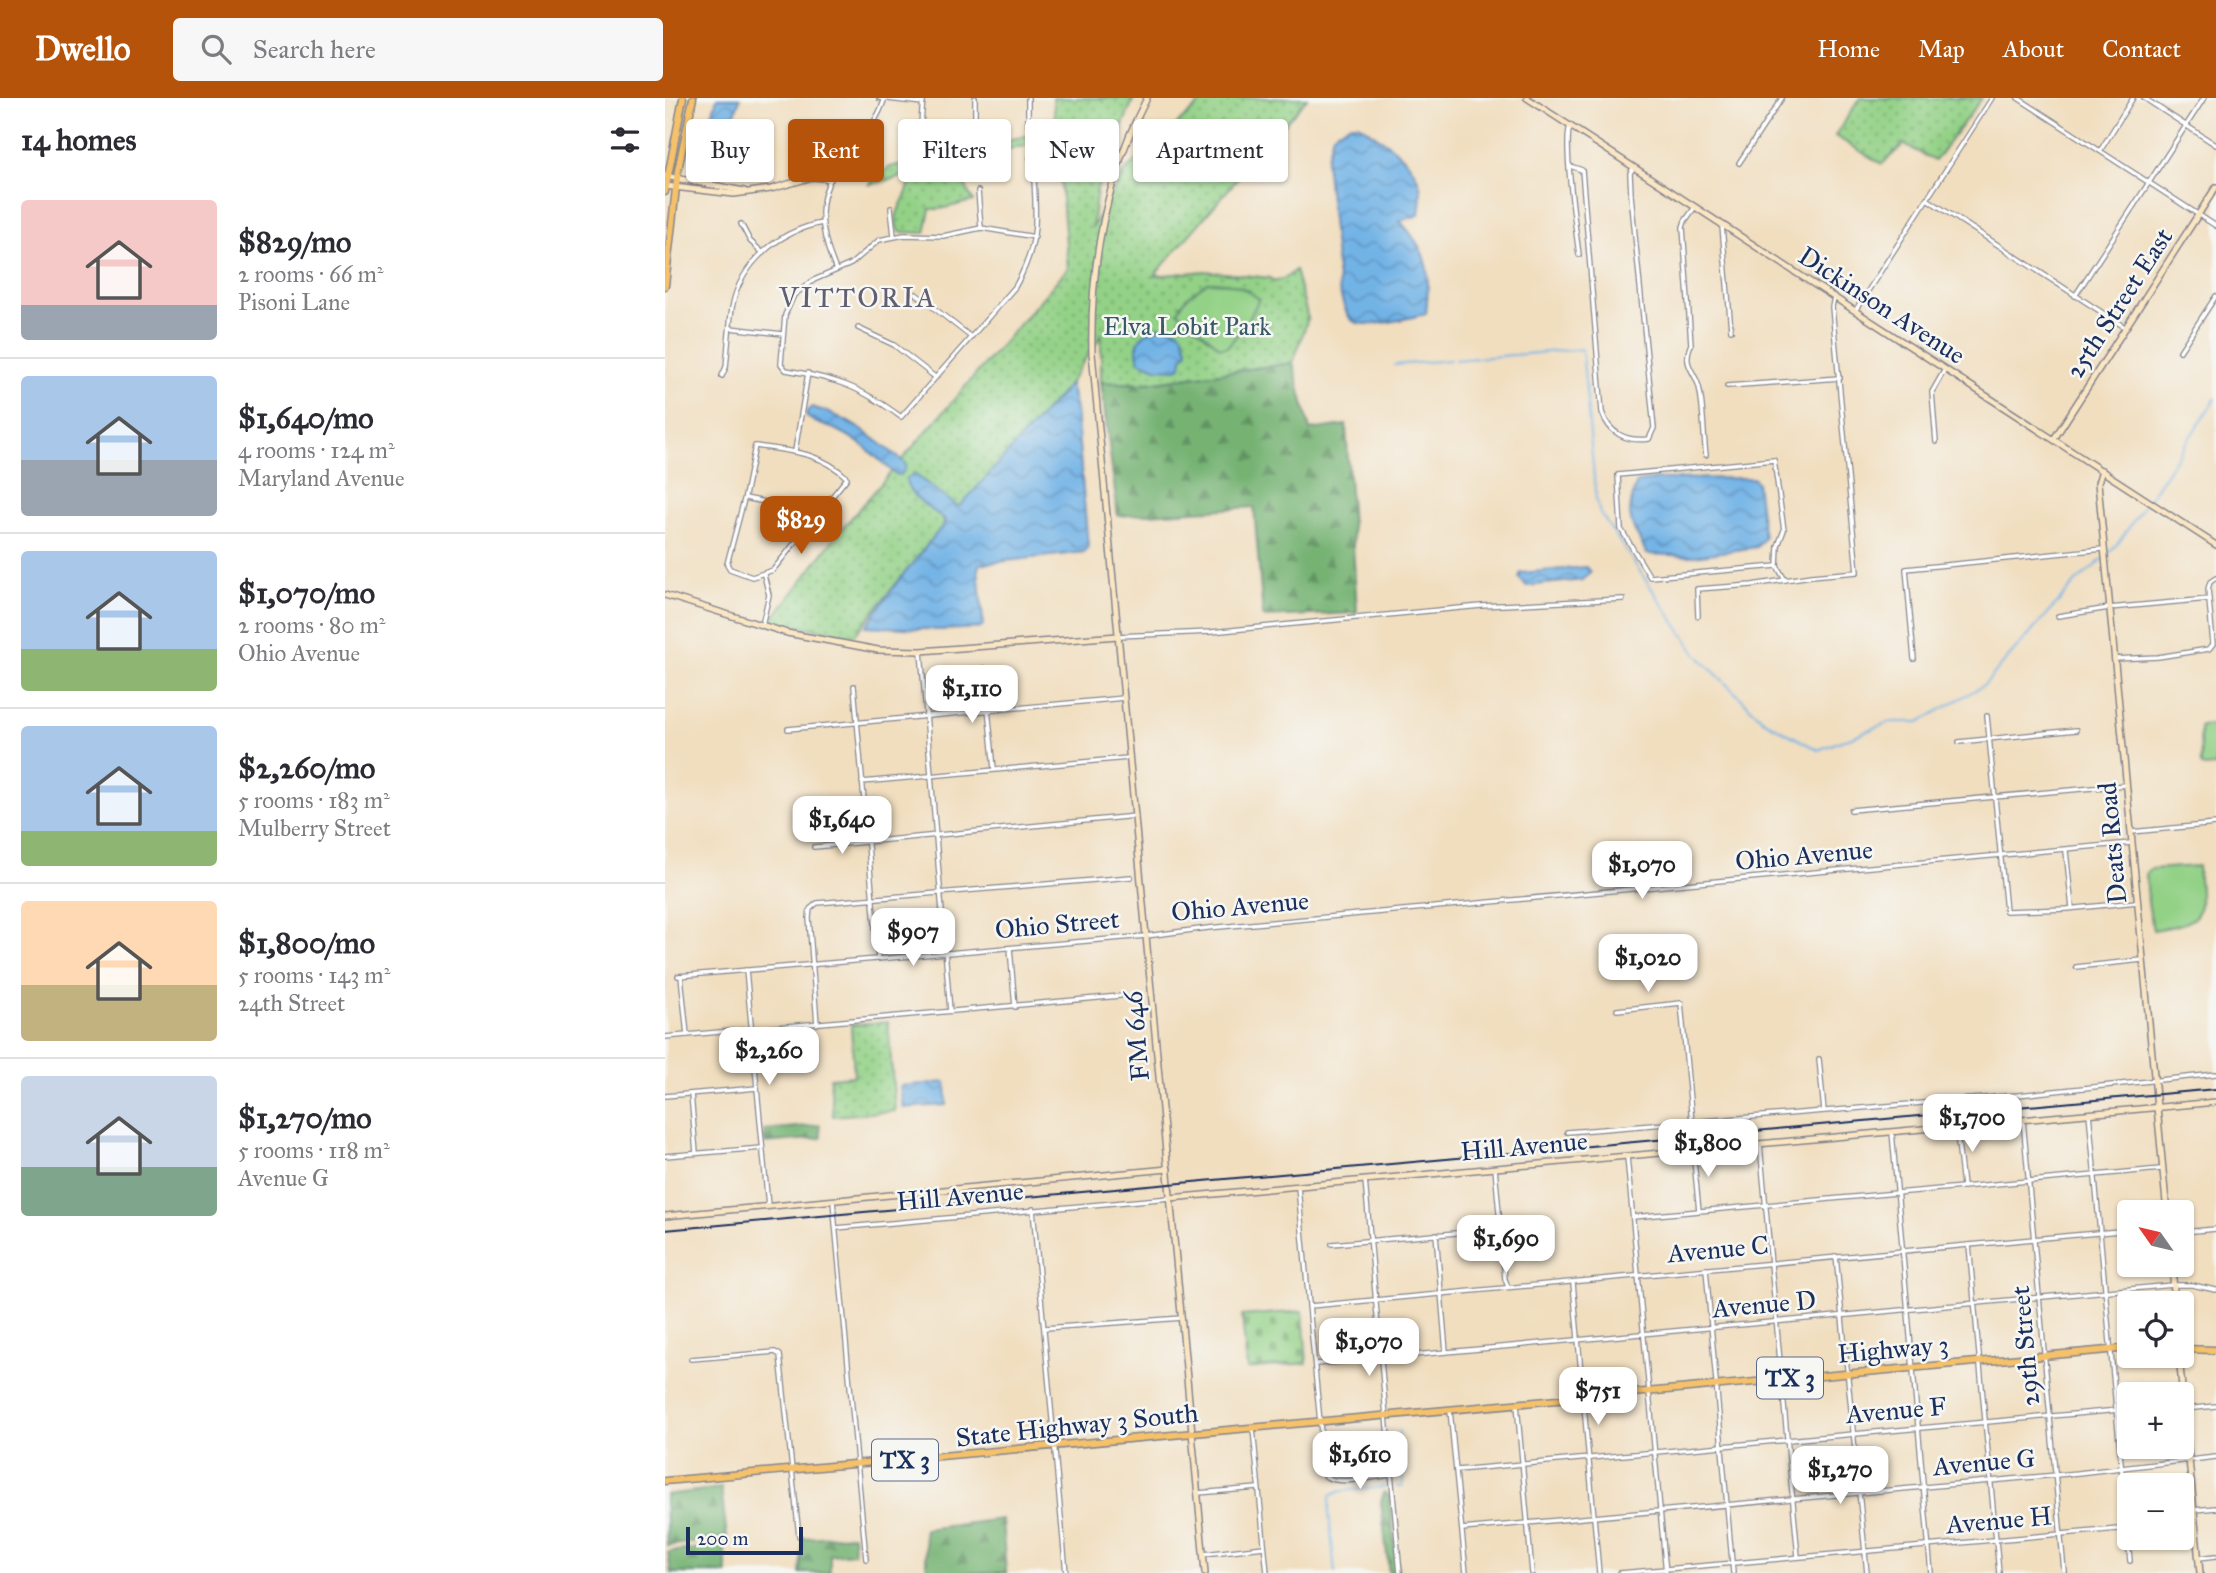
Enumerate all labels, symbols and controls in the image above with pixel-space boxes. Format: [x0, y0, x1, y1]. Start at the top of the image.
search box [173, 18, 663, 81]
text: Dwello [35, 29, 131, 69]
icon: search [197, 30, 235, 68]
text: Search here [253, 33, 376, 65]
text: Home [1817, 34, 1880, 64]
text: Map [1918, 34, 1965, 64]
text: About [2003, 34, 2064, 64]
text: Contact [2102, 34, 2181, 64]
chip: Buy [686, 119, 774, 182]
chip: Rent [788, 119, 884, 182]
chip: Filters [898, 119, 1011, 182]
chip: New [1025, 119, 1119, 182]
chip: Apartment [1133, 119, 1288, 182]
icon: filters [606, 121, 644, 159]
text: 14 homes [21, 122, 136, 158]
street label: 25th Street East [2059, 222, 2179, 384]
text: $829/mo [238, 224, 351, 260]
icon: home [77, 228, 161, 312]
street label: Dickinson Avenue [1793, 239, 1972, 371]
text: 2 rooms · 66 m² [238, 260, 383, 288]
district label: VITTORIA [778, 280, 937, 315]
text: Pisoni Lane [238, 288, 350, 316]
park label: Elva Lobit Park [1103, 310, 1272, 342]
text: $1,640/mo [238, 400, 374, 436]
icon: home [77, 404, 161, 488]
text: 4 rooms · 124 m² [238, 436, 395, 464]
text: Maryland Avenue [238, 464, 405, 492]
pin: $829 [760, 496, 842, 556]
text: $829 [776, 505, 826, 533]
text: $1,070/mo [238, 575, 375, 611]
icon: home [77, 579, 161, 663]
text: 2 rooms · 80 m² [238, 611, 385, 639]
text: Ohio Avenue [238, 639, 360, 667]
pin: $1,110 [915, 666, 1029, 725]
text: $1,110 [942, 674, 1002, 702]
text: $2,260/mo [238, 750, 375, 786]
icon: home [77, 754, 161, 838]
street label: Deats Road [2091, 781, 2133, 905]
text: 5 rooms · 183 m² [238, 786, 390, 814]
pin: $1,640 [785, 796, 899, 856]
text: $1,640 [809, 805, 875, 833]
text: Mulberry Street [238, 814, 391, 842]
street label: Ohio Avenue [1734, 833, 1874, 877]
pin: $1,070 [1585, 842, 1699, 901]
text: $1,070 [1608, 850, 1676, 878]
street label: Ohio Avenue [1170, 884, 1310, 928]
street label: Ohio Street [994, 903, 1120, 945]
pin: $907 [872, 908, 954, 968]
text: $907 [887, 917, 939, 945]
text: $1,800/mo [238, 925, 375, 961]
icon: home [77, 929, 161, 1013]
pin: $1,020 [1591, 934, 1705, 994]
text: $1,020 [1615, 943, 1681, 971]
text: 5 rooms · 143 m² [238, 961, 390, 989]
text: 24th Street [238, 989, 345, 1017]
street label: FM 646 [1116, 989, 1156, 1082]
pin: $2,260 [712, 1028, 826, 1087]
text: $2,260 [735, 1036, 803, 1064]
pin: $1,700 [1915, 1094, 2029, 1154]
text: $1,270/mo [238, 1100, 372, 1136]
text: $1,700 [1939, 1103, 2005, 1131]
icon: home [77, 1104, 161, 1188]
pin: $1,800 [1651, 1119, 1765, 1179]
street label: Hill Avenue [1459, 1124, 1589, 1167]
text: $1,800 [1674, 1128, 1742, 1156]
text: 5 rooms · 118 m² [238, 1136, 390, 1164]
text: Avenue G [238, 1164, 329, 1192]
street label: Hill Avenue [895, 1174, 1025, 1217]
north arrow [2117, 1200, 2195, 1278]
map controls [2117, 1200, 2194, 1550]
pin: $1,690 [1449, 1216, 1563, 1275]
text: $1,690 [1473, 1224, 1539, 1252]
street label: Avenue C [1665, 1229, 1770, 1269]
street label: Avenue D [1710, 1284, 1817, 1325]
street label: 29th Street [2004, 1285, 2046, 1407]
button: locate [2117, 1291, 2194, 1368]
pin: $1,070 [1312, 1318, 1426, 1378]
text: $1,070 [1335, 1327, 1403, 1355]
street label: Highway 3 [1836, 1328, 1950, 1370]
road number: TX 3 [1757, 1358, 1823, 1398]
pin: $751 [1557, 1368, 1639, 1427]
text: $751 [1575, 1376, 1621, 1404]
button: + [2117, 1382, 2194, 1459]
street label: Avenue F [1843, 1390, 1948, 1430]
street label: State Highway 3 South [954, 1396, 1200, 1454]
pin: $1,610 [1303, 1432, 1417, 1491]
road number: TX 3 [872, 1440, 938, 1480]
text: $1,610 [1329, 1440, 1391, 1468]
street label: Avenue G [1930, 1442, 2037, 1483]
pin: $1,270 [1783, 1446, 1897, 1506]
text: $1,270 [1807, 1455, 1873, 1483]
button: − [2117, 1473, 2194, 1550]
street label: Avenue H [1944, 1499, 2053, 1541]
scale bar [686, 1524, 803, 1556]
text: 200 m [697, 1527, 749, 1550]

